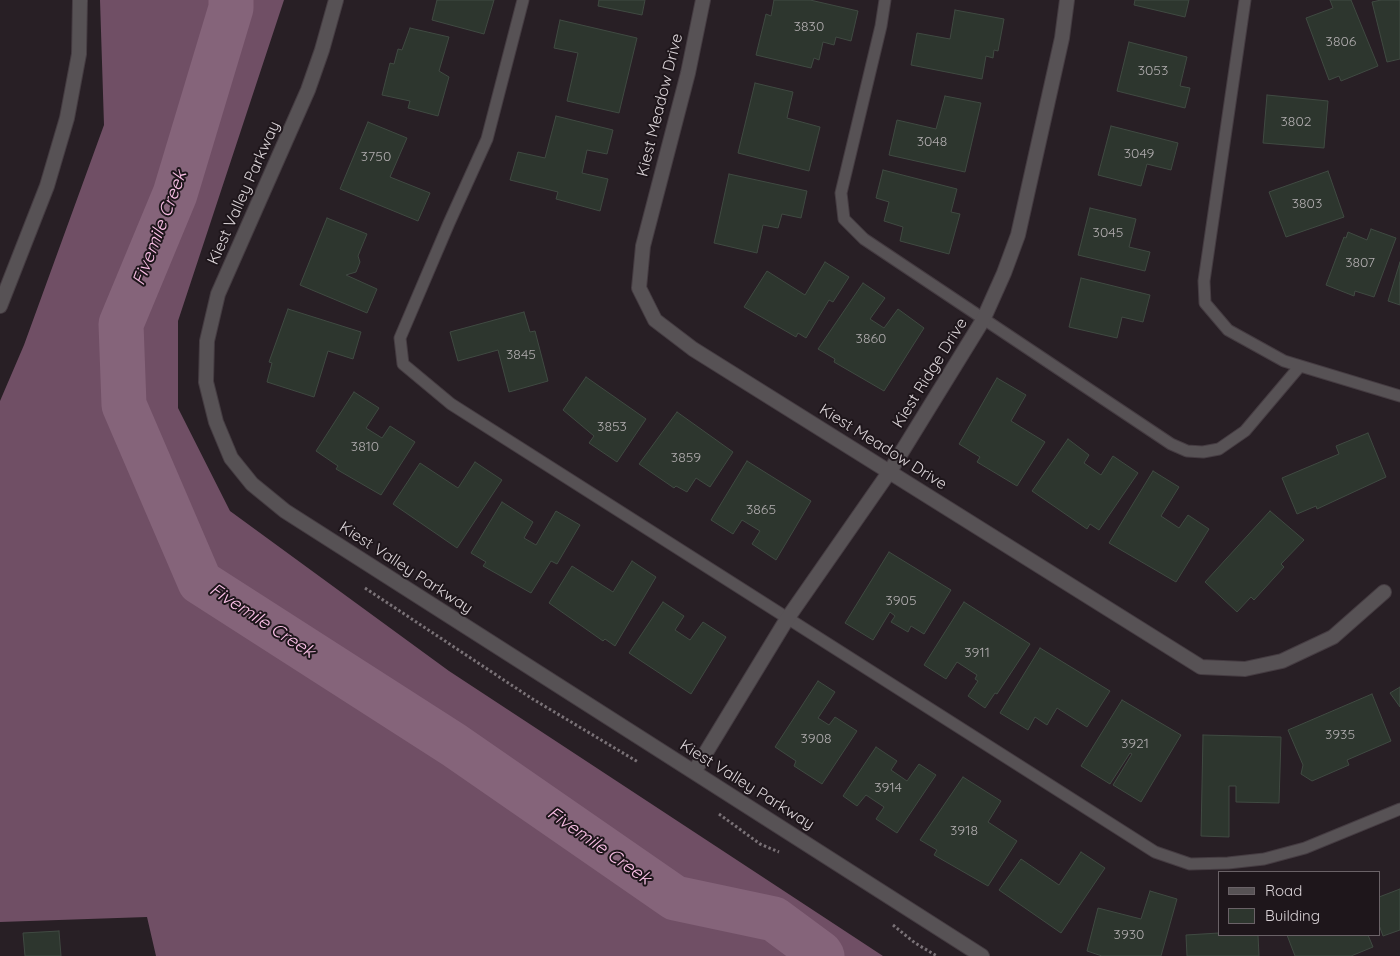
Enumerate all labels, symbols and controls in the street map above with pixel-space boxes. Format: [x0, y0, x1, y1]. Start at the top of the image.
house number: 3830 [794, 19, 824, 35]
street label: Kiest Meadow Drive [633, 31, 687, 179]
house number: 3806 [1326, 34, 1356, 50]
house number: 3053 [1138, 63, 1168, 79]
house number: 3802 [1281, 114, 1311, 130]
street label: Kiest Valley Parkway [204, 118, 284, 268]
house number: 3048 [917, 134, 947, 150]
house number: 3049 [1124, 146, 1154, 162]
house number: 3750 [361, 149, 391, 165]
water label: Fivemile Creek [128, 168, 192, 288]
house number: 3803 [1292, 196, 1322, 212]
house number: 3045 [1093, 225, 1123, 241]
house number: 3807 [1345, 255, 1375, 271]
street label: Kiest Ridge Drive [888, 314, 972, 432]
house number: 3860 [856, 331, 886, 347]
house number: 3845 [506, 347, 536, 363]
street label: Kiest Meadow Drive [816, 400, 950, 494]
house number: 3853 [597, 419, 627, 435]
house number: 3810 [351, 439, 379, 455]
house number: 3859 [671, 450, 701, 466]
house number: 3865 [746, 502, 776, 518]
street label: Kiest Valley Parkway [336, 518, 476, 618]
water label: Fivemile Creek [205, 579, 319, 663]
house number: 3905 [885, 593, 917, 609]
house number: 3911 [964, 645, 990, 661]
house number: 3935 [1325, 727, 1355, 743]
house number: 3908 [800, 731, 832, 747]
street label: Kiest Valley Parkway [676, 736, 818, 834]
house number: 3921 [1121, 736, 1149, 752]
house number: 3914 [874, 780, 902, 796]
water label: Fivemile Creek [543, 802, 655, 890]
house number: 3918 [950, 823, 978, 839]
legend [1218, 871, 1380, 936]
text: Road [1265, 881, 1302, 900]
text: Building [1265, 906, 1320, 925]
house number: 3930 [1114, 927, 1144, 943]

